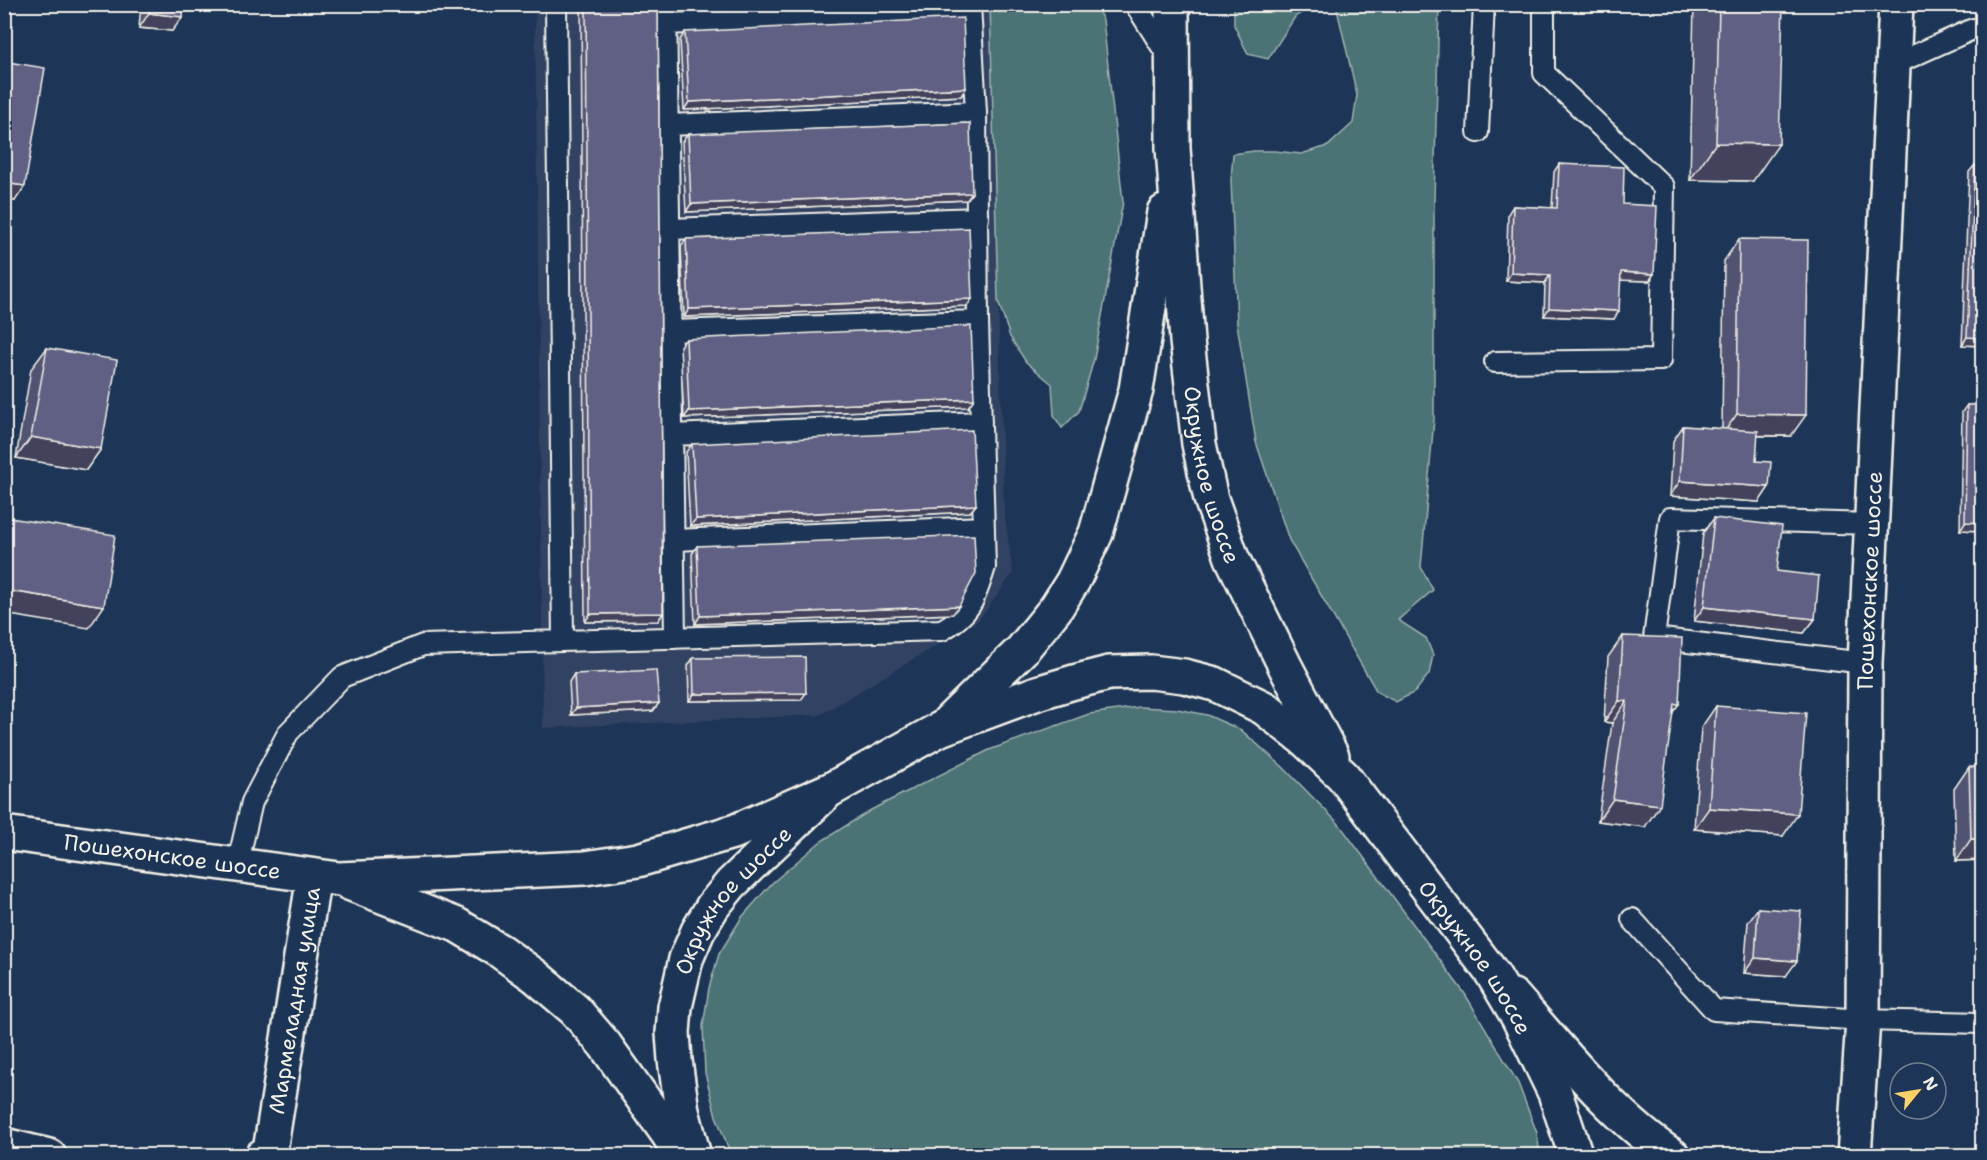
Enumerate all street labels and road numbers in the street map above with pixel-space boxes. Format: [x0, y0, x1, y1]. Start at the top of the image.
street label: Окружное шоссе [1178, 384, 1247, 567]
street label: Пошехонское шоссе [1850, 471, 1889, 690]
street label: Окружное шоссе [668, 819, 798, 977]
street label: Пошехонское шоссе [62, 827, 283, 885]
street label: Окружное шоссе [1412, 874, 1539, 1039]
street label: Мармеладная улица [262, 884, 327, 1116]

